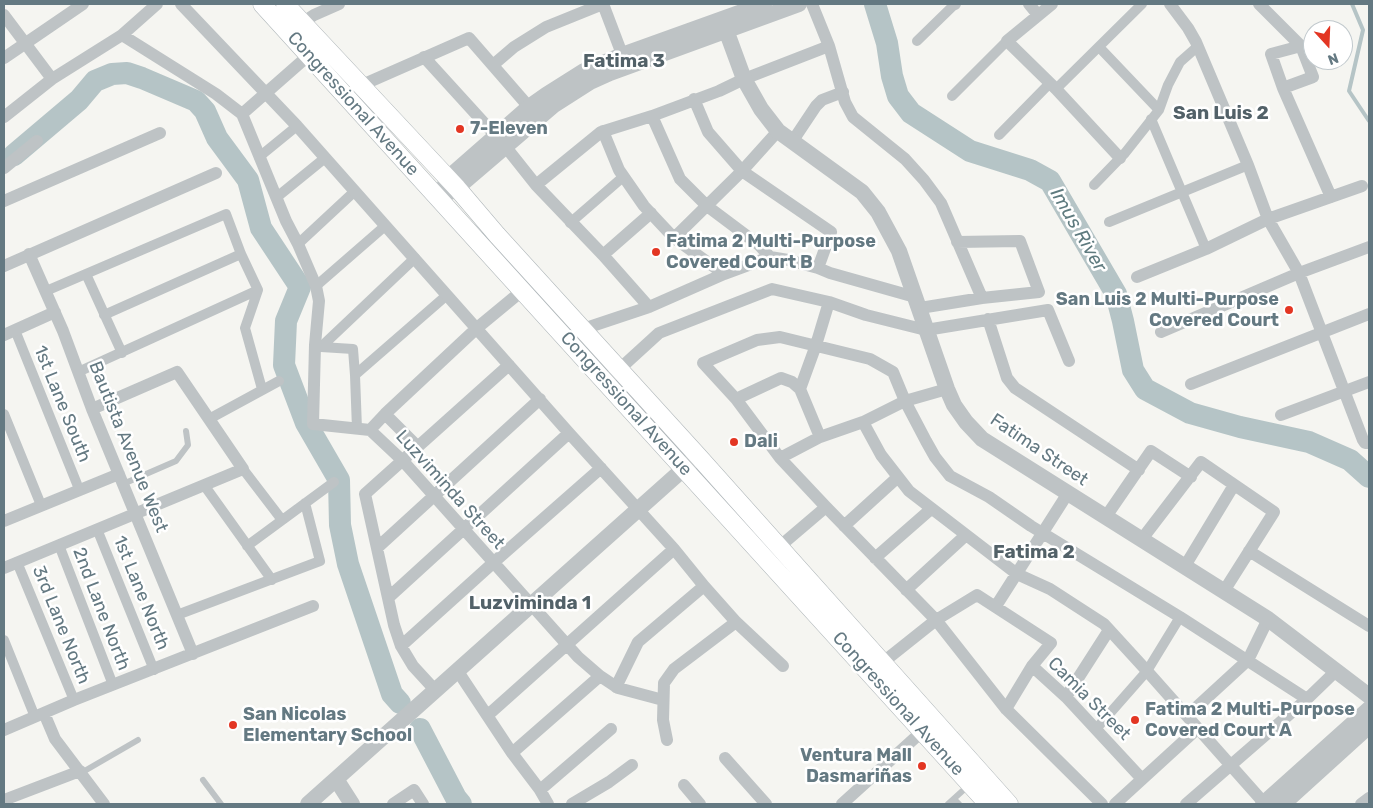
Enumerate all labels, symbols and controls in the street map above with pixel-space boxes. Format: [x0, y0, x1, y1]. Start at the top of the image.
north arrow [1303, 20, 1353, 70]
street label: Congressional Avenue [283, 27, 423, 181]
text: N [1325, 49, 1341, 68]
district label: Fatima 3 [583, 51, 665, 73]
district label: San Luis 2 [1173, 103, 1269, 125]
place label: 7-Eleven [470, 118, 548, 140]
marker: 7-Eleven [454, 123, 466, 135]
water label: Imus River [1045, 184, 1111, 276]
place label: Fatima 2 Multi-Purpose Covered Court B [666, 231, 876, 274]
marker: Fatima 2 Multi-Purpose Covered Court B [650, 246, 662, 258]
place label: San Luis 2 Multi-Purpose Covered Court [1056, 289, 1279, 332]
marker: San Luis 2 Multi-Purpose Covered Court [1283, 304, 1295, 316]
street label: Congressional Avenue [556, 327, 696, 481]
street label: 1st Lane South [29, 342, 95, 466]
street label: Bautista Avenue West [84, 358, 172, 536]
street label: Fatima Street [986, 409, 1092, 491]
street label: Luzviminda Street [391, 426, 509, 554]
place label: Dali [744, 431, 778, 453]
marker: Dali [728, 436, 740, 448]
street label: 1st Lane North [108, 533, 174, 653]
district label: Fatima 2 [993, 542, 1075, 564]
street label: 2nd Lane North [68, 545, 134, 673]
street label: 3rd Lane North [27, 563, 95, 687]
district label: Luzviminda 1 [469, 593, 591, 615]
street label: Congressional Avenue [828, 627, 968, 781]
street label: Camia Street [1043, 653, 1135, 745]
place label: Fatima 2 Multi-Purpose Covered Court A [1145, 699, 1355, 742]
place label: San Nicolas Elementary School [243, 704, 412, 746]
marker: Fatima 2 Multi-Purpose Covered Court A [1129, 714, 1141, 726]
marker: San Nicolas Elementary School [227, 719, 239, 731]
place label: Ventura Mall Dasmariñas [800, 745, 912, 788]
marker: Ventura Mall Dasmariñas [916, 760, 928, 772]

